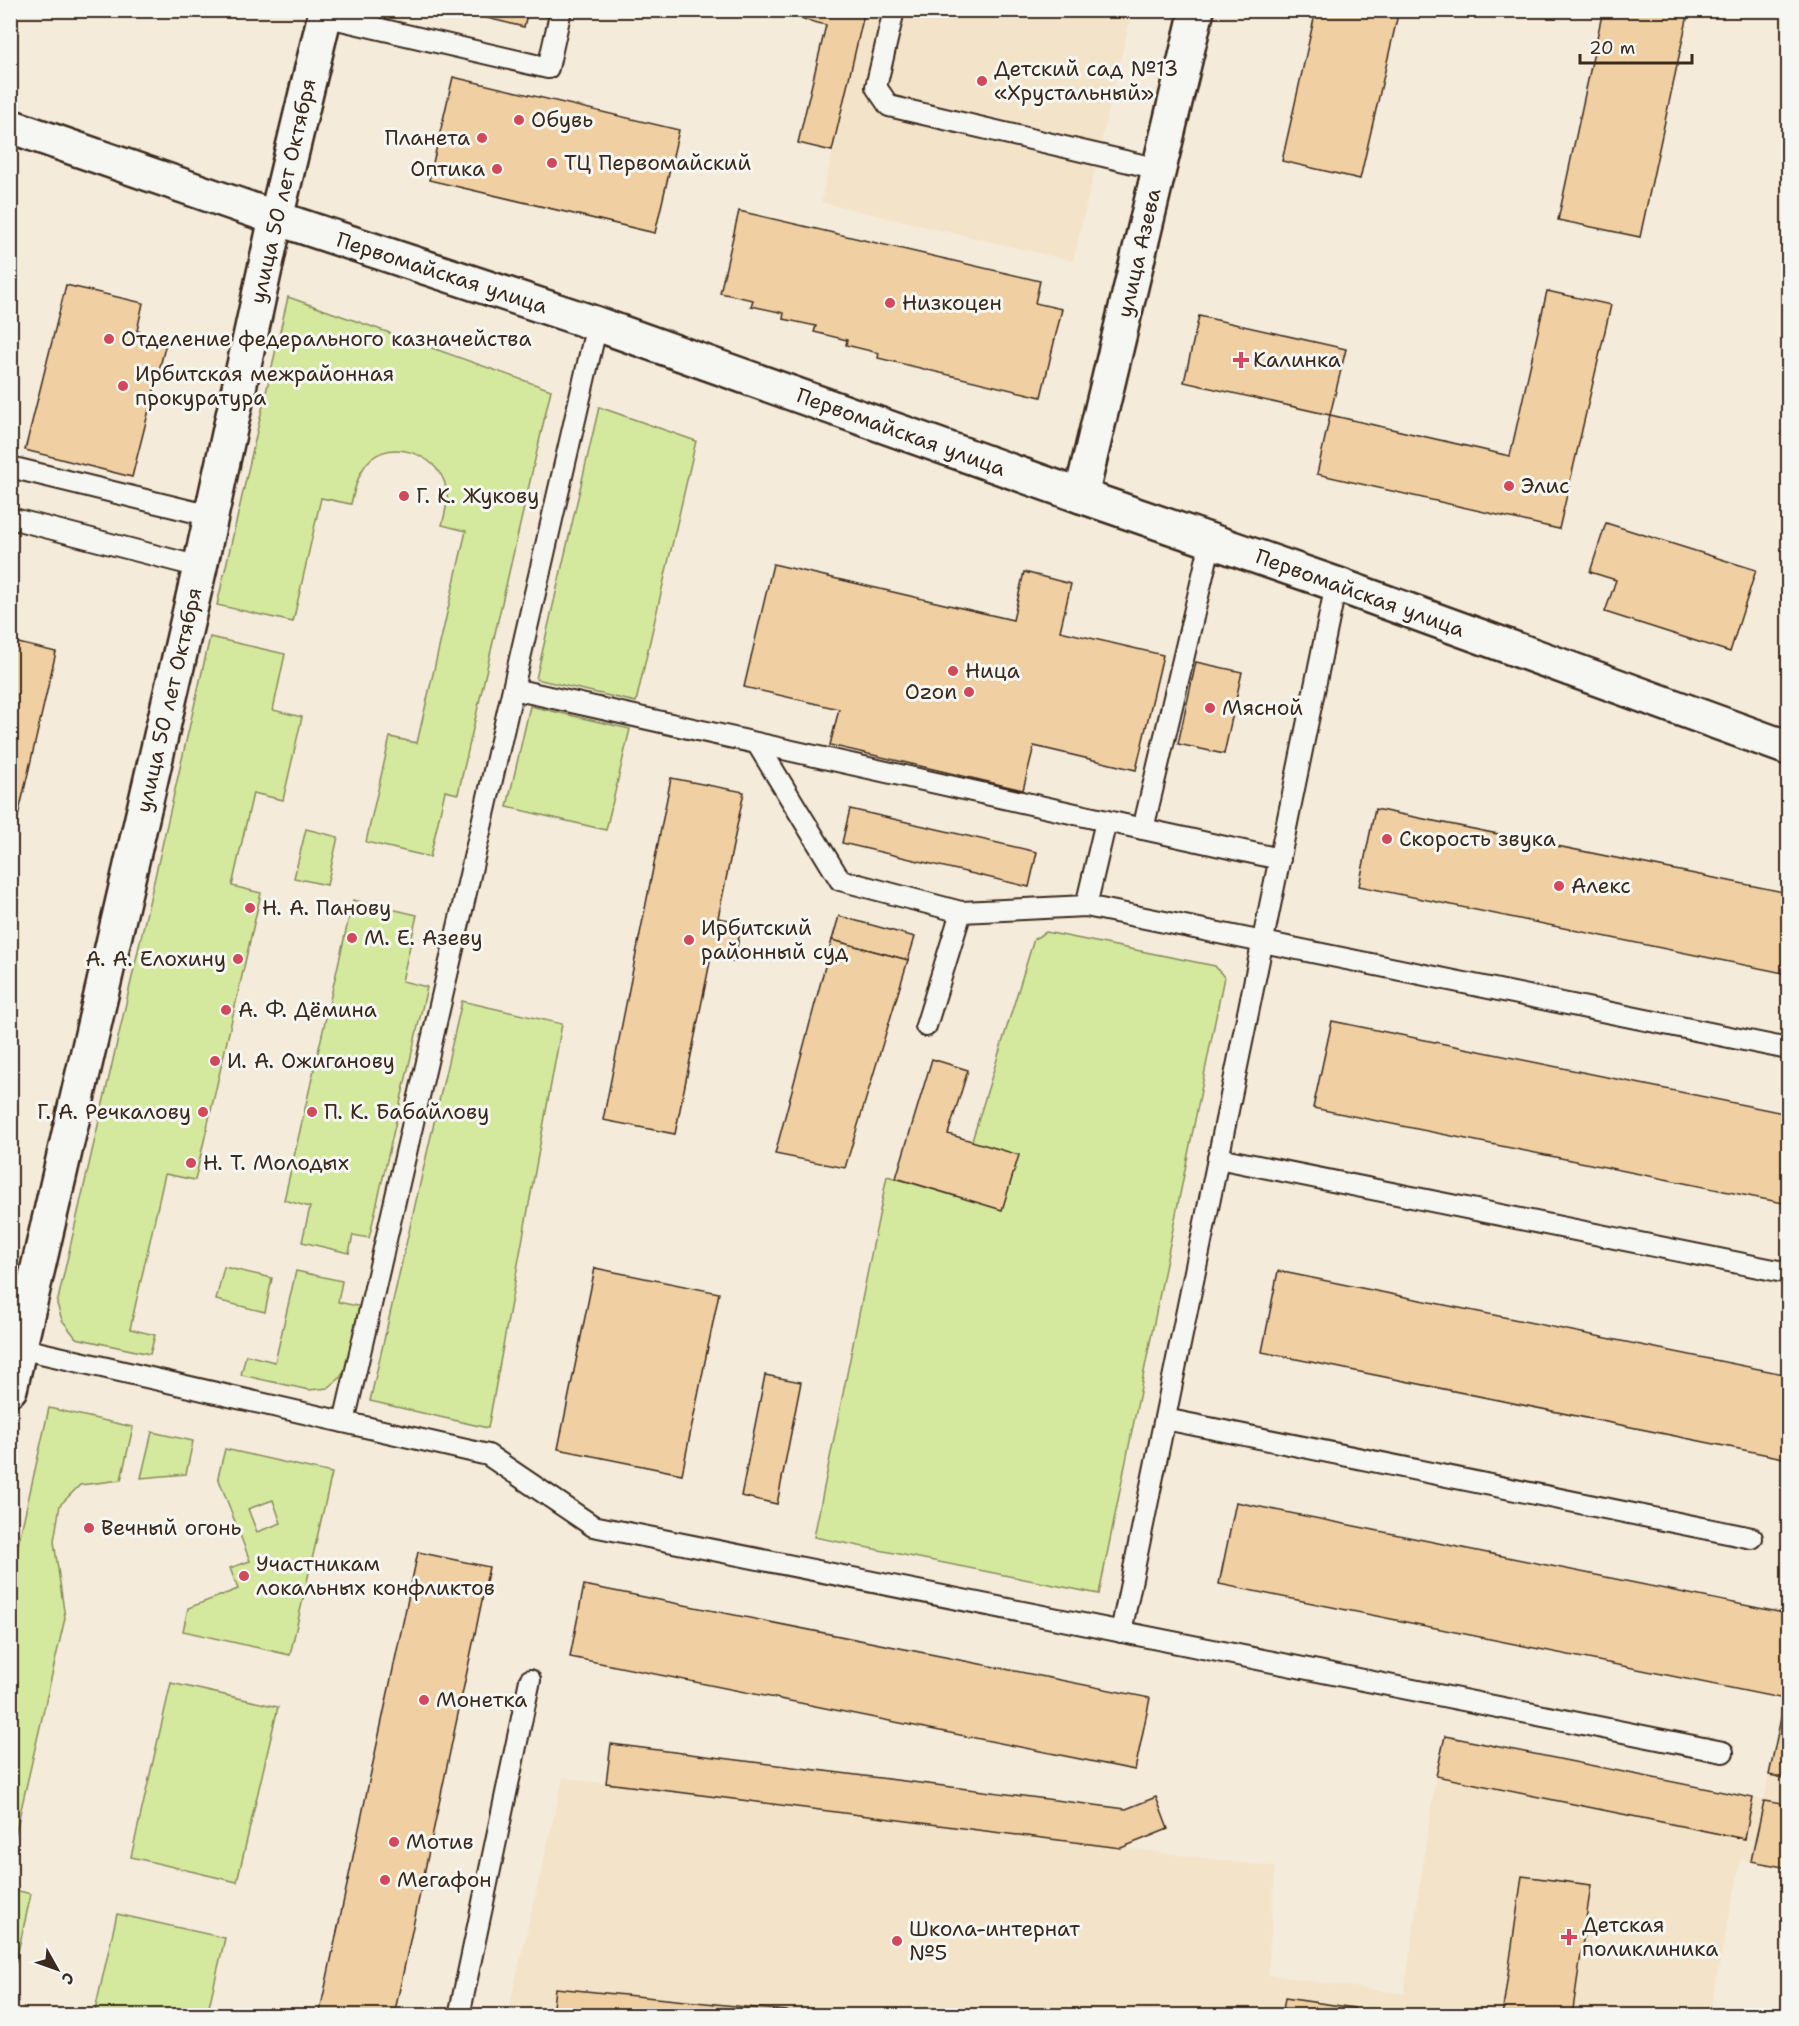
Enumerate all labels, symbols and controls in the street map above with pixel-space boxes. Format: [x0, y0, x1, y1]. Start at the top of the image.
scale bar [1580, 27, 1692, 65]
text: 20 m [1589, 36, 1635, 60]
place label: Детский сад №13 «Хрустальный» [994, 55, 1178, 107]
marker: Детский сад №13 «Хрустальный» [975, 74, 989, 88]
street label: улица 50 лет Октября [243, 76, 323, 306]
place label: Обувь [531, 106, 593, 134]
marker: Обувь [512, 113, 526, 127]
place label: Планета [385, 124, 470, 152]
marker: Планета [475, 131, 489, 145]
place label: ТЦ Первомайский [564, 149, 751, 177]
place label: Оптика [410, 155, 485, 183]
marker: ТЦ Первомайский [545, 156, 559, 170]
marker: Оптика [490, 162, 504, 176]
street label: улица Азева [1111, 186, 1167, 320]
street label: Первомайская улица [333, 226, 551, 320]
place label: Низкоцен [902, 289, 1002, 317]
marker: Низкоцен [883, 296, 897, 310]
place label: Отделение федерального казначейства [121, 325, 532, 353]
marker: Отделение федерального казначейства [102, 332, 116, 346]
place label: Калинка [1253, 346, 1341, 374]
marker: Калинка [1234, 353, 1248, 367]
place label: Ирбитская межрайонная прокуратура [135, 360, 394, 412]
marker: Ирбитская межрайонная прокуратура [116, 379, 130, 393]
street label: Первомайская улица [793, 381, 1009, 483]
place label: Элис [1521, 472, 1570, 500]
marker: Элис [1502, 479, 1516, 493]
place label: Г. К. Жукову [416, 482, 539, 510]
marker: Г. К. Жукову [397, 489, 411, 503]
street label: Первомайская улица [1252, 542, 1468, 644]
street label: улица 50 лет Октября [129, 585, 209, 815]
place label: Ница [965, 657, 1020, 685]
marker: Ница [946, 664, 960, 678]
place label: Ozon [905, 678, 957, 706]
marker: Ozon [962, 685, 976, 699]
place label: Мясной [1222, 694, 1303, 722]
marker: Мясной [1203, 701, 1217, 715]
place label: Скорость звука [1399, 825, 1556, 853]
marker: Скорость звука [1380, 832, 1394, 846]
place label: Алекс [1571, 872, 1631, 900]
marker: Алекс [1552, 879, 1566, 893]
place label: Н. А. Панову [262, 894, 391, 922]
marker: Н. А. Панову [243, 901, 257, 915]
place label: Ирбитский районный суд [701, 914, 848, 966]
place label: М. Е. Азеву [364, 924, 483, 952]
marker: М. Е. Азеву [345, 931, 359, 945]
marker: Ирбитский районный суд [682, 933, 696, 947]
place label: А. А. Елохину [85, 945, 226, 973]
marker: А. А. Елохину [231, 952, 245, 966]
place label: А. Ф. Дёмина [238, 996, 377, 1024]
marker: А. Ф. Дёмина [219, 1003, 233, 1017]
place label: И. А. Ожиганову [227, 1047, 395, 1075]
marker: И. А. Ожиганову [208, 1054, 222, 1068]
place label: Г. А. Речкалову [37, 1098, 191, 1126]
place label: П. К. Бабайлову [324, 1098, 489, 1126]
marker: Г. А. Речкалову [196, 1105, 210, 1119]
marker: П. К. Бабайлову [305, 1105, 319, 1119]
place label: Н. Т. Молодых [203, 1149, 349, 1177]
marker: Н. Т. Молодых [184, 1156, 198, 1170]
place label: Вечный огонь [101, 1514, 241, 1542]
marker: Вечный огонь [82, 1521, 96, 1535]
place label: Участникам локальных конфликтов [256, 1550, 495, 1602]
marker: Участникам локальных конфликтов [237, 1569, 251, 1583]
place label: Монетка [436, 1686, 527, 1714]
marker: Монетка [417, 1693, 431, 1707]
place label: Мотив [406, 1828, 474, 1856]
marker: Мотив [387, 1835, 401, 1849]
place label: Мегафон [397, 1866, 492, 1894]
marker: Мегафон [378, 1873, 392, 1887]
place label: Детская поликлиника [1582, 1911, 1718, 1963]
place label: Школа-интернат №5 [909, 1915, 1080, 1967]
marker: Детская поликлиника [1560, 1928, 1578, 1946]
marker: Школа-интернат №5 [890, 1934, 904, 1948]
north arrow [27, 1939, 87, 1999]
text: С [57, 1968, 79, 1989]

